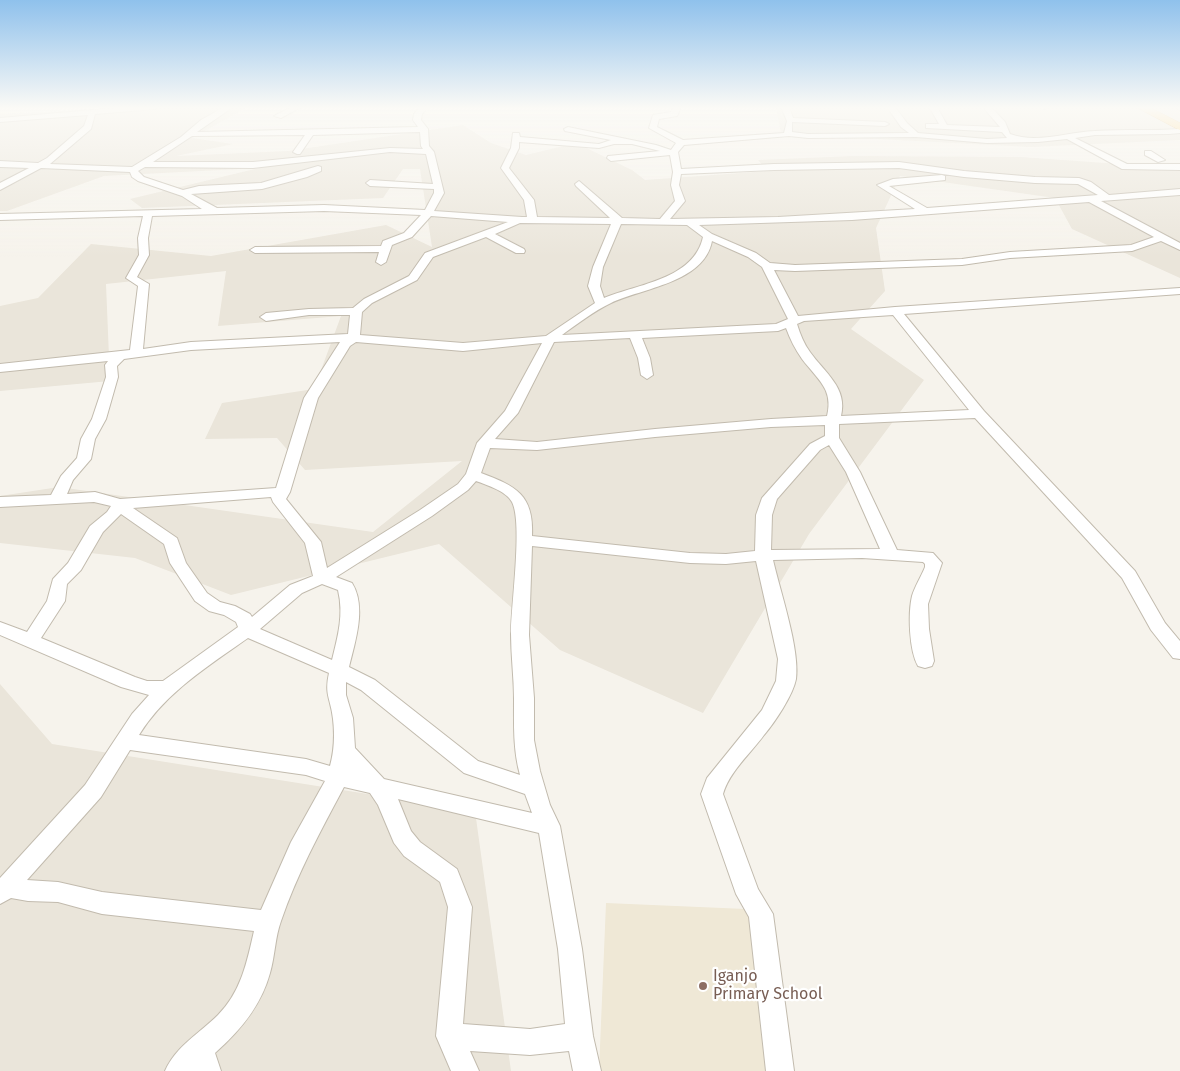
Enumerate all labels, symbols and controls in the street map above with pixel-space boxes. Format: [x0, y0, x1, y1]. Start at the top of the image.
place label: Iganjo Primary School [713, 967, 822, 1005]
marker: Iganjo Primary School [697, 980, 709, 992]

